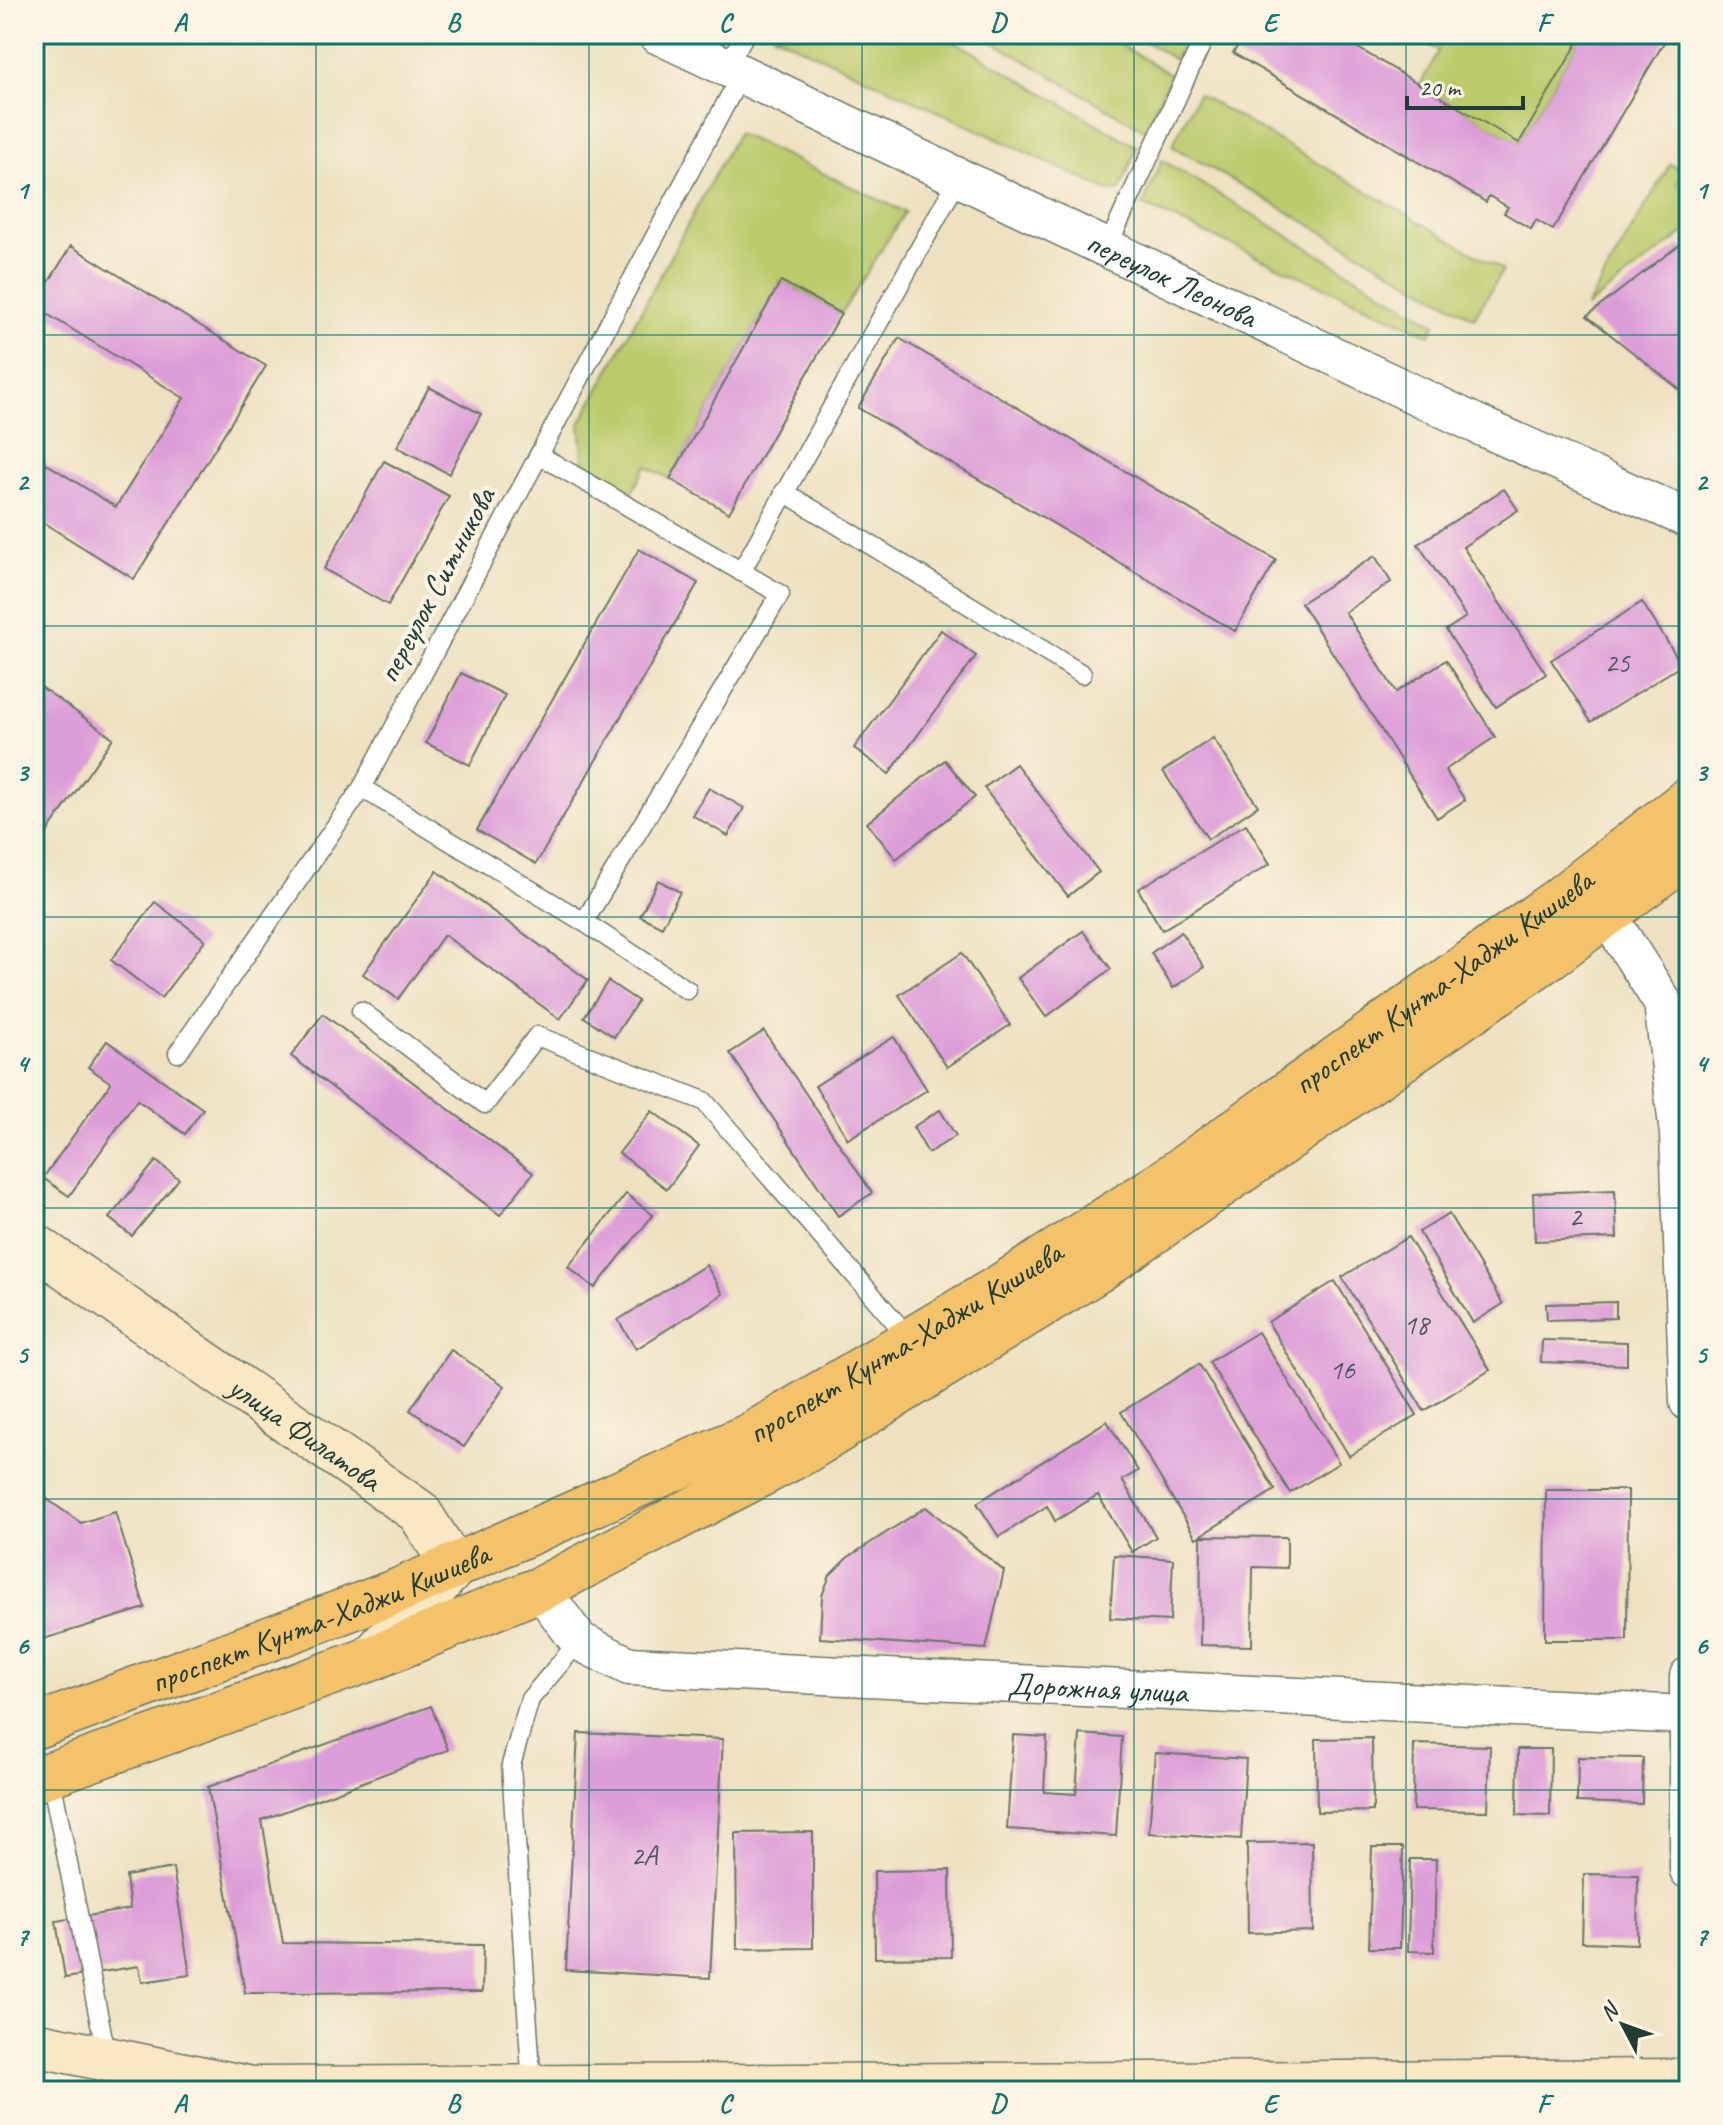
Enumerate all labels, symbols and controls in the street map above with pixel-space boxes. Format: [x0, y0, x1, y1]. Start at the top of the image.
text: A [173, 6, 188, 39]
text: B [446, 6, 462, 39]
text: C [719, 6, 735, 39]
text: D [990, 6, 1008, 39]
text: E [1263, 6, 1281, 39]
text: F [1537, 6, 1555, 39]
scale bar [1407, 60, 1523, 110]
text: 20 m [1419, 73, 1462, 103]
text: 1 [16, 174, 31, 207]
text: 1 [1695, 174, 1710, 207]
street label: переулок Леонова [1080, 221, 1265, 338]
text: 2 [16, 465, 30, 498]
text: 2 [1695, 465, 1709, 498]
street label: переулок Ситникова [367, 478, 506, 690]
house number: 25 [1604, 645, 1631, 680]
text: 3 [16, 756, 30, 789]
text: 3 [1695, 756, 1709, 789]
street label: проспект Кунта-Хаджи Кишиева [1285, 858, 1603, 1104]
text: 4 [16, 1047, 31, 1080]
text: 4 [1695, 1047, 1710, 1080]
house number: 2 [1569, 1199, 1584, 1234]
street label: проспект Кунта-Хаджи Кишиева [740, 1230, 1072, 1453]
house number: 18 [1403, 1307, 1431, 1342]
text: 5 [16, 1338, 30, 1371]
text: 5 [1695, 1338, 1709, 1371]
house number: 16 [1329, 1352, 1356, 1387]
street label: улица Филатова [219, 1365, 391, 1501]
street label: проспект Кунта-Хаджи Кишиева [145, 1532, 498, 1702]
text: 6 [16, 1629, 30, 1662]
text: 6 [1695, 1629, 1709, 1662]
street label: Дорожная улица [1007, 1663, 1190, 1712]
house number: 2А [631, 1838, 659, 1873]
text: 7 [16, 1920, 30, 1953]
text: 7 [1695, 1920, 1709, 1953]
north arrow [1583, 1985, 1663, 2065]
text: N [1594, 1996, 1626, 2027]
text: A [173, 2087, 188, 2120]
text: B [446, 2087, 462, 2120]
text: C [719, 2087, 735, 2120]
text: D [990, 2087, 1008, 2120]
text: E [1263, 2087, 1281, 2120]
text: F [1537, 2087, 1555, 2120]

